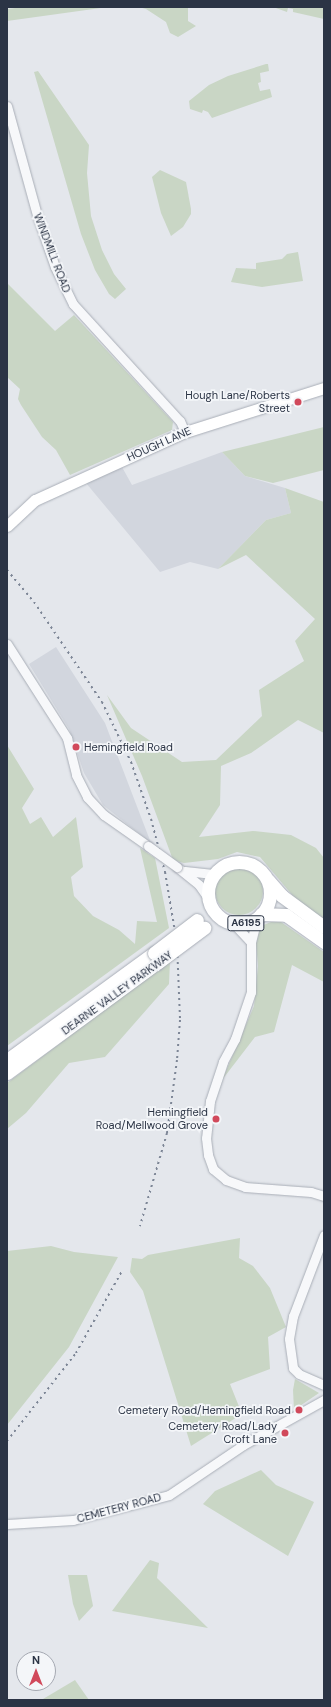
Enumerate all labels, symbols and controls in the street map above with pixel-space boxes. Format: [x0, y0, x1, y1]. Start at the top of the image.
street label: WINDMILL ROAD [31, 211, 73, 295]
place label: Hough Lane/Roberts Street [185, 389, 290, 415]
marker: Hough Lane/Roberts Street [293, 397, 303, 407]
street label: HOUGH LANE [125, 424, 193, 464]
place label: Hemingfield Road [84, 740, 173, 754]
marker: Hemingfield Road [71, 742, 81, 752]
road number: A6195 [227, 915, 265, 931]
street label: DEARNE VALLEY PARKWAY [59, 948, 175, 1038]
place label: Hemingfield Road/Mellwood Grove [96, 1106, 208, 1132]
marker: Hemingfield Road/Mellwood Grove [211, 1114, 221, 1124]
place label: Cemetery Road/Hemingfield Road [118, 1403, 291, 1417]
marker: Cemetery Road/Hemingfield Road [294, 1405, 304, 1415]
place label: Cemetery Road/Lady Croft Lane [168, 1420, 277, 1446]
marker: Cemetery Road/Lady Croft Lane [280, 1428, 290, 1438]
street label: CEMETERY ROAD [75, 1490, 163, 1526]
north arrow [16, 1651, 56, 1691]
text: N [32, 1653, 40, 1667]

